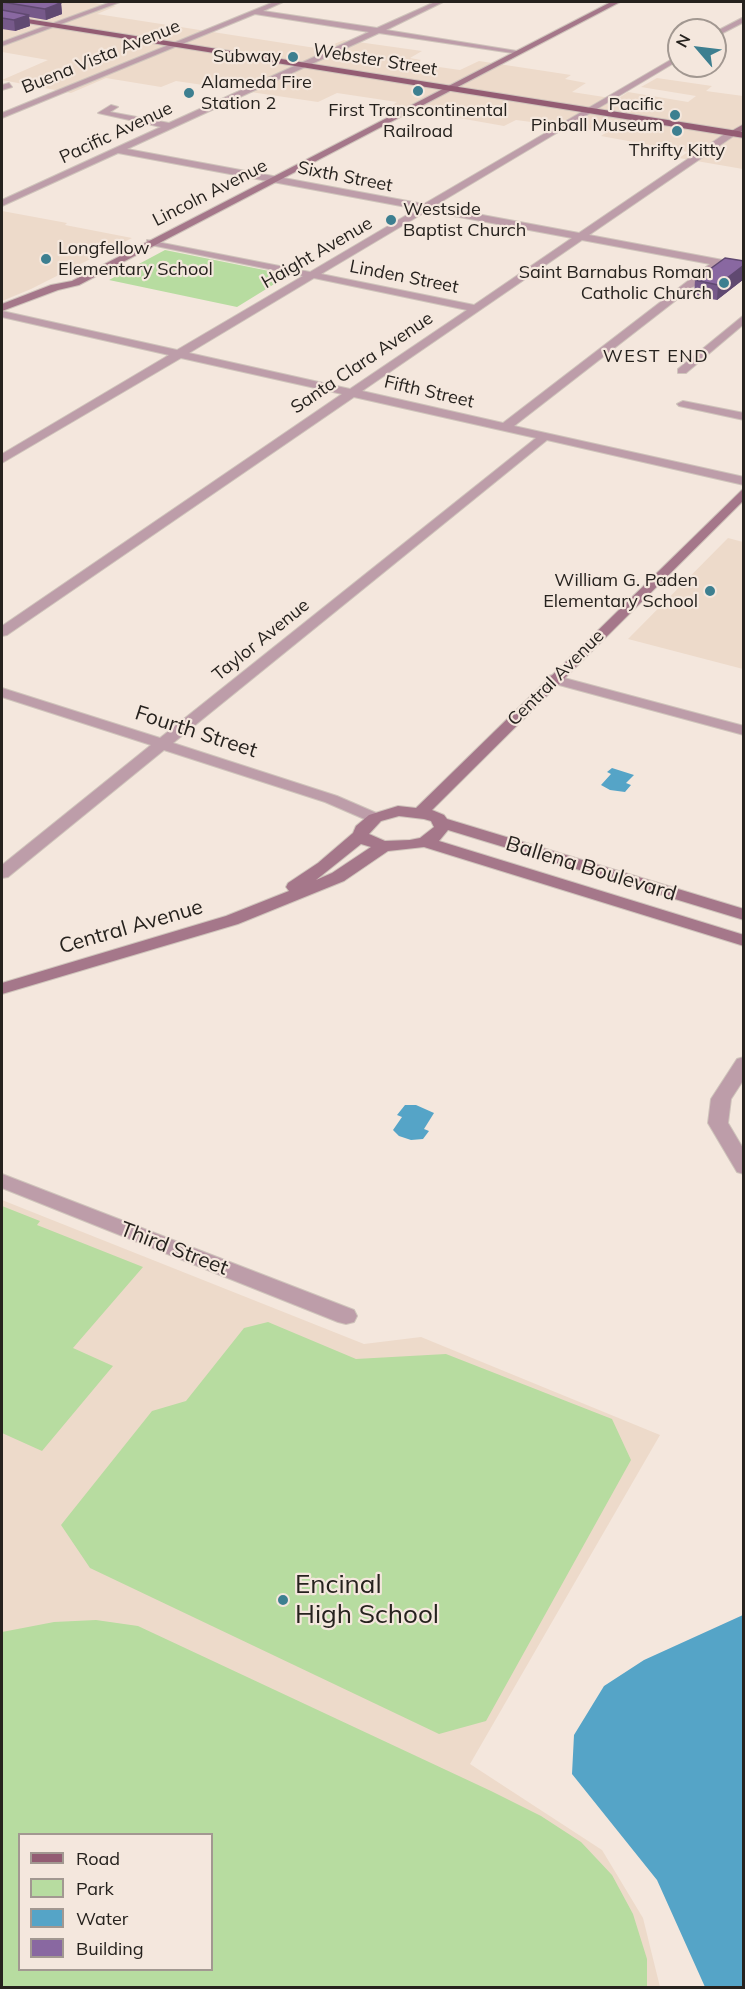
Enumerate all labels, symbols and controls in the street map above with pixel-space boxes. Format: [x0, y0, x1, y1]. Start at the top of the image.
street label: Buena Vista Avenue [19, 15, 183, 99]
north arrow [667, 18, 727, 78]
text: N [671, 30, 695, 51]
street label: Webster Street [311, 40, 439, 80]
place label: Subway [213, 46, 281, 68]
marker: Subway [286, 50, 300, 64]
place label: Alameda Fire Station 2 [201, 72, 312, 115]
marker: First Transcontinental Railroad [411, 84, 425, 98]
marker: Alameda Fire Station 2 [182, 86, 196, 100]
place label: Pacific Pinball Museum [531, 94, 663, 136]
street label: Pacific Avenue [56, 97, 176, 169]
place label: First Transcontinental Railroad [328, 100, 508, 142]
marker: Pacific Pinball Museum [668, 108, 682, 122]
marker: Thrifty Kitty [670, 124, 684, 138]
place label: Thrifty Kitty [629, 140, 725, 162]
street label: Lincoln Avenue [149, 155, 271, 231]
street label: Sixth Street [296, 157, 394, 197]
place label: Westside Baptist Church [403, 199, 526, 242]
street label: Haight Avenue [258, 213, 376, 293]
marker: Westside Baptist Church [384, 213, 398, 227]
place label: Longfellow Elementary School [58, 238, 213, 280]
marker: Longfellow Elementary School [39, 252, 53, 266]
street label: Linden Street [348, 256, 460, 298]
place label: Saint Barnabus Roman Catholic Church [519, 262, 712, 304]
marker: Saint Barnabus Roman Catholic Church [717, 276, 731, 290]
street label: Santa Clara Avenue [287, 308, 437, 418]
district label: WEST END [603, 346, 709, 368]
street label: Fifth Street [382, 371, 476, 413]
place label: William G. Paden Elementary School [543, 570, 698, 612]
marker: William G. Paden Elementary School [703, 584, 717, 598]
street label: Taylor Avenue [208, 594, 314, 686]
street label: Central Avenue [503, 625, 609, 731]
street label: Fourth Street [132, 700, 260, 764]
street label: Ballena Boulevard [503, 831, 679, 907]
street label: Central Avenue [56, 894, 206, 960]
street label: Third Street [116, 1217, 232, 1281]
place label: Encinal High School [295, 1569, 439, 1630]
marker: Encinal High School [276, 1593, 290, 1607]
legend [18, 1833, 213, 1971]
text: Road [76, 1847, 120, 1870]
text: Park [76, 1877, 114, 1900]
text: Water [76, 1907, 128, 1930]
text: Building [76, 1937, 144, 1960]

